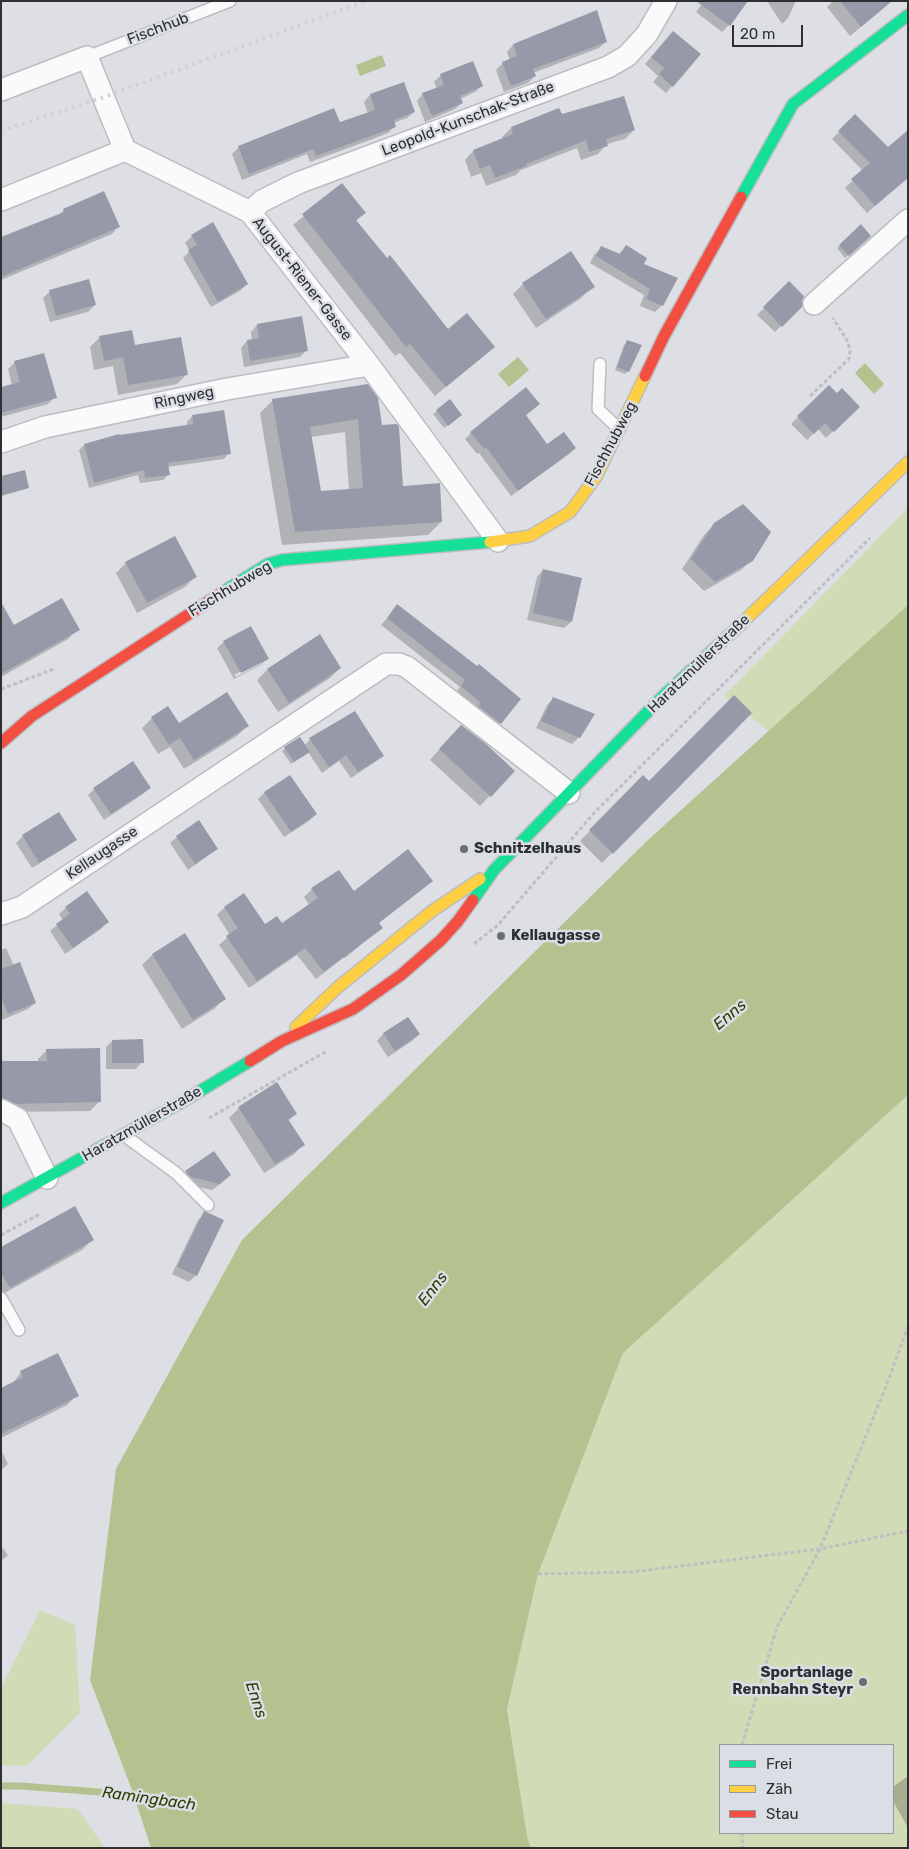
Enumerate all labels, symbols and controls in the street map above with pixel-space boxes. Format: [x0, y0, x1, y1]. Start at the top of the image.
street label: Fischhub [125, 9, 191, 49]
scale bar [734, 15, 805, 47]
text: 20 m [740, 25, 775, 43]
street label: Leopold-Kunschak-Straße [379, 78, 557, 160]
street label: August-Riener-Gasse [248, 214, 356, 344]
street label: Ringweg [152, 383, 216, 413]
street label: Fischhubweg [581, 398, 641, 490]
street label: Fischhubweg [185, 557, 275, 621]
street label: Haratzmüllerstraße [644, 611, 754, 717]
street label: Kellaugasse [63, 822, 141, 884]
place label: Schnitzelhaus [474, 840, 581, 858]
marker: Schnitzelhaus [458, 843, 470, 855]
place label: Kellaugasse [511, 927, 600, 945]
marker: Kellaugasse [495, 930, 507, 942]
water label: Enns [710, 996, 750, 1034]
street label: Haratzmüllerstraße [79, 1083, 205, 1165]
water label: Enns [414, 1268, 452, 1310]
place label: Sportanlage Rennbahn Steyr [732, 1664, 853, 1699]
marker: Sportanlage Rennbahn Steyr [857, 1676, 869, 1688]
water label: Enns [241, 1679, 271, 1721]
legend [719, 1744, 894, 1834]
text: Frei [766, 1755, 792, 1773]
text: Zäh [766, 1780, 792, 1798]
water label: Ramingbach [101, 1783, 197, 1815]
text: Stau [766, 1805, 799, 1823]

